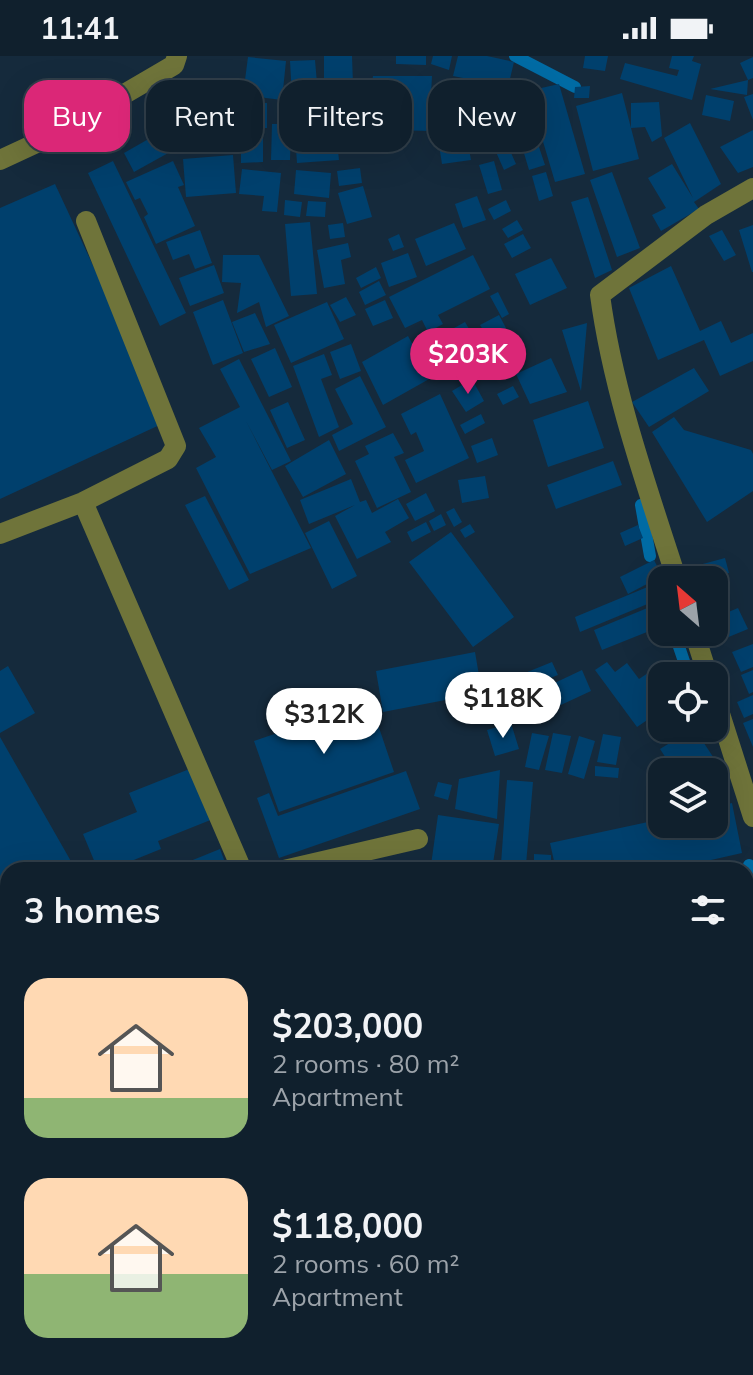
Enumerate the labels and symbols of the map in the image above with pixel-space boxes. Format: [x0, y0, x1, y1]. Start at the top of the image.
pin: $203K [412, 328, 524, 396]
north arrow [648, 566, 728, 646]
pin: $118K [447, 672, 559, 740]
pin: $312K [268, 688, 380, 756]

